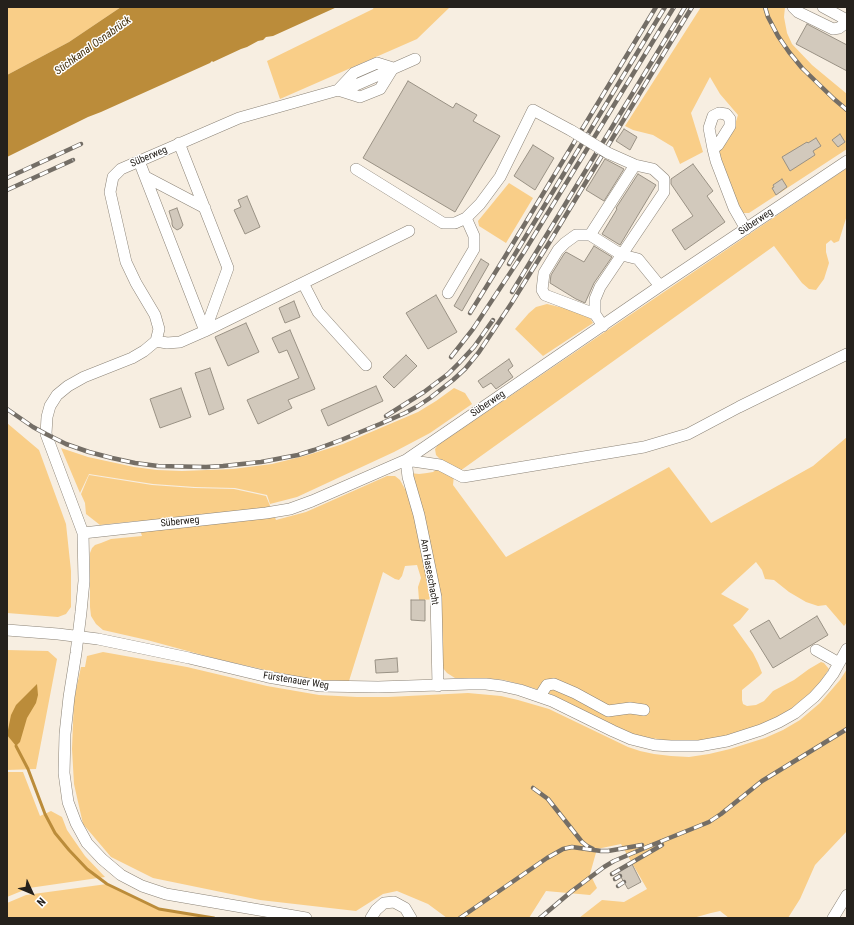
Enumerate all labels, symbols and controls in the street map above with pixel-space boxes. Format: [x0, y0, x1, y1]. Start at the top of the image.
water label: Stichkanal Osnabrück [52, 14, 134, 78]
street label: Süberweg [129, 144, 169, 170]
street label: Süberweg [737, 206, 775, 238]
street label: Süberweg [469, 388, 507, 420]
street label: Süberweg [160, 514, 200, 530]
street label: Am Haseschacht [417, 538, 441, 606]
street label: Fürstenauer Weg [262, 670, 330, 692]
north arrow [12, 873, 52, 913]
text: N [34, 895, 48, 909]

